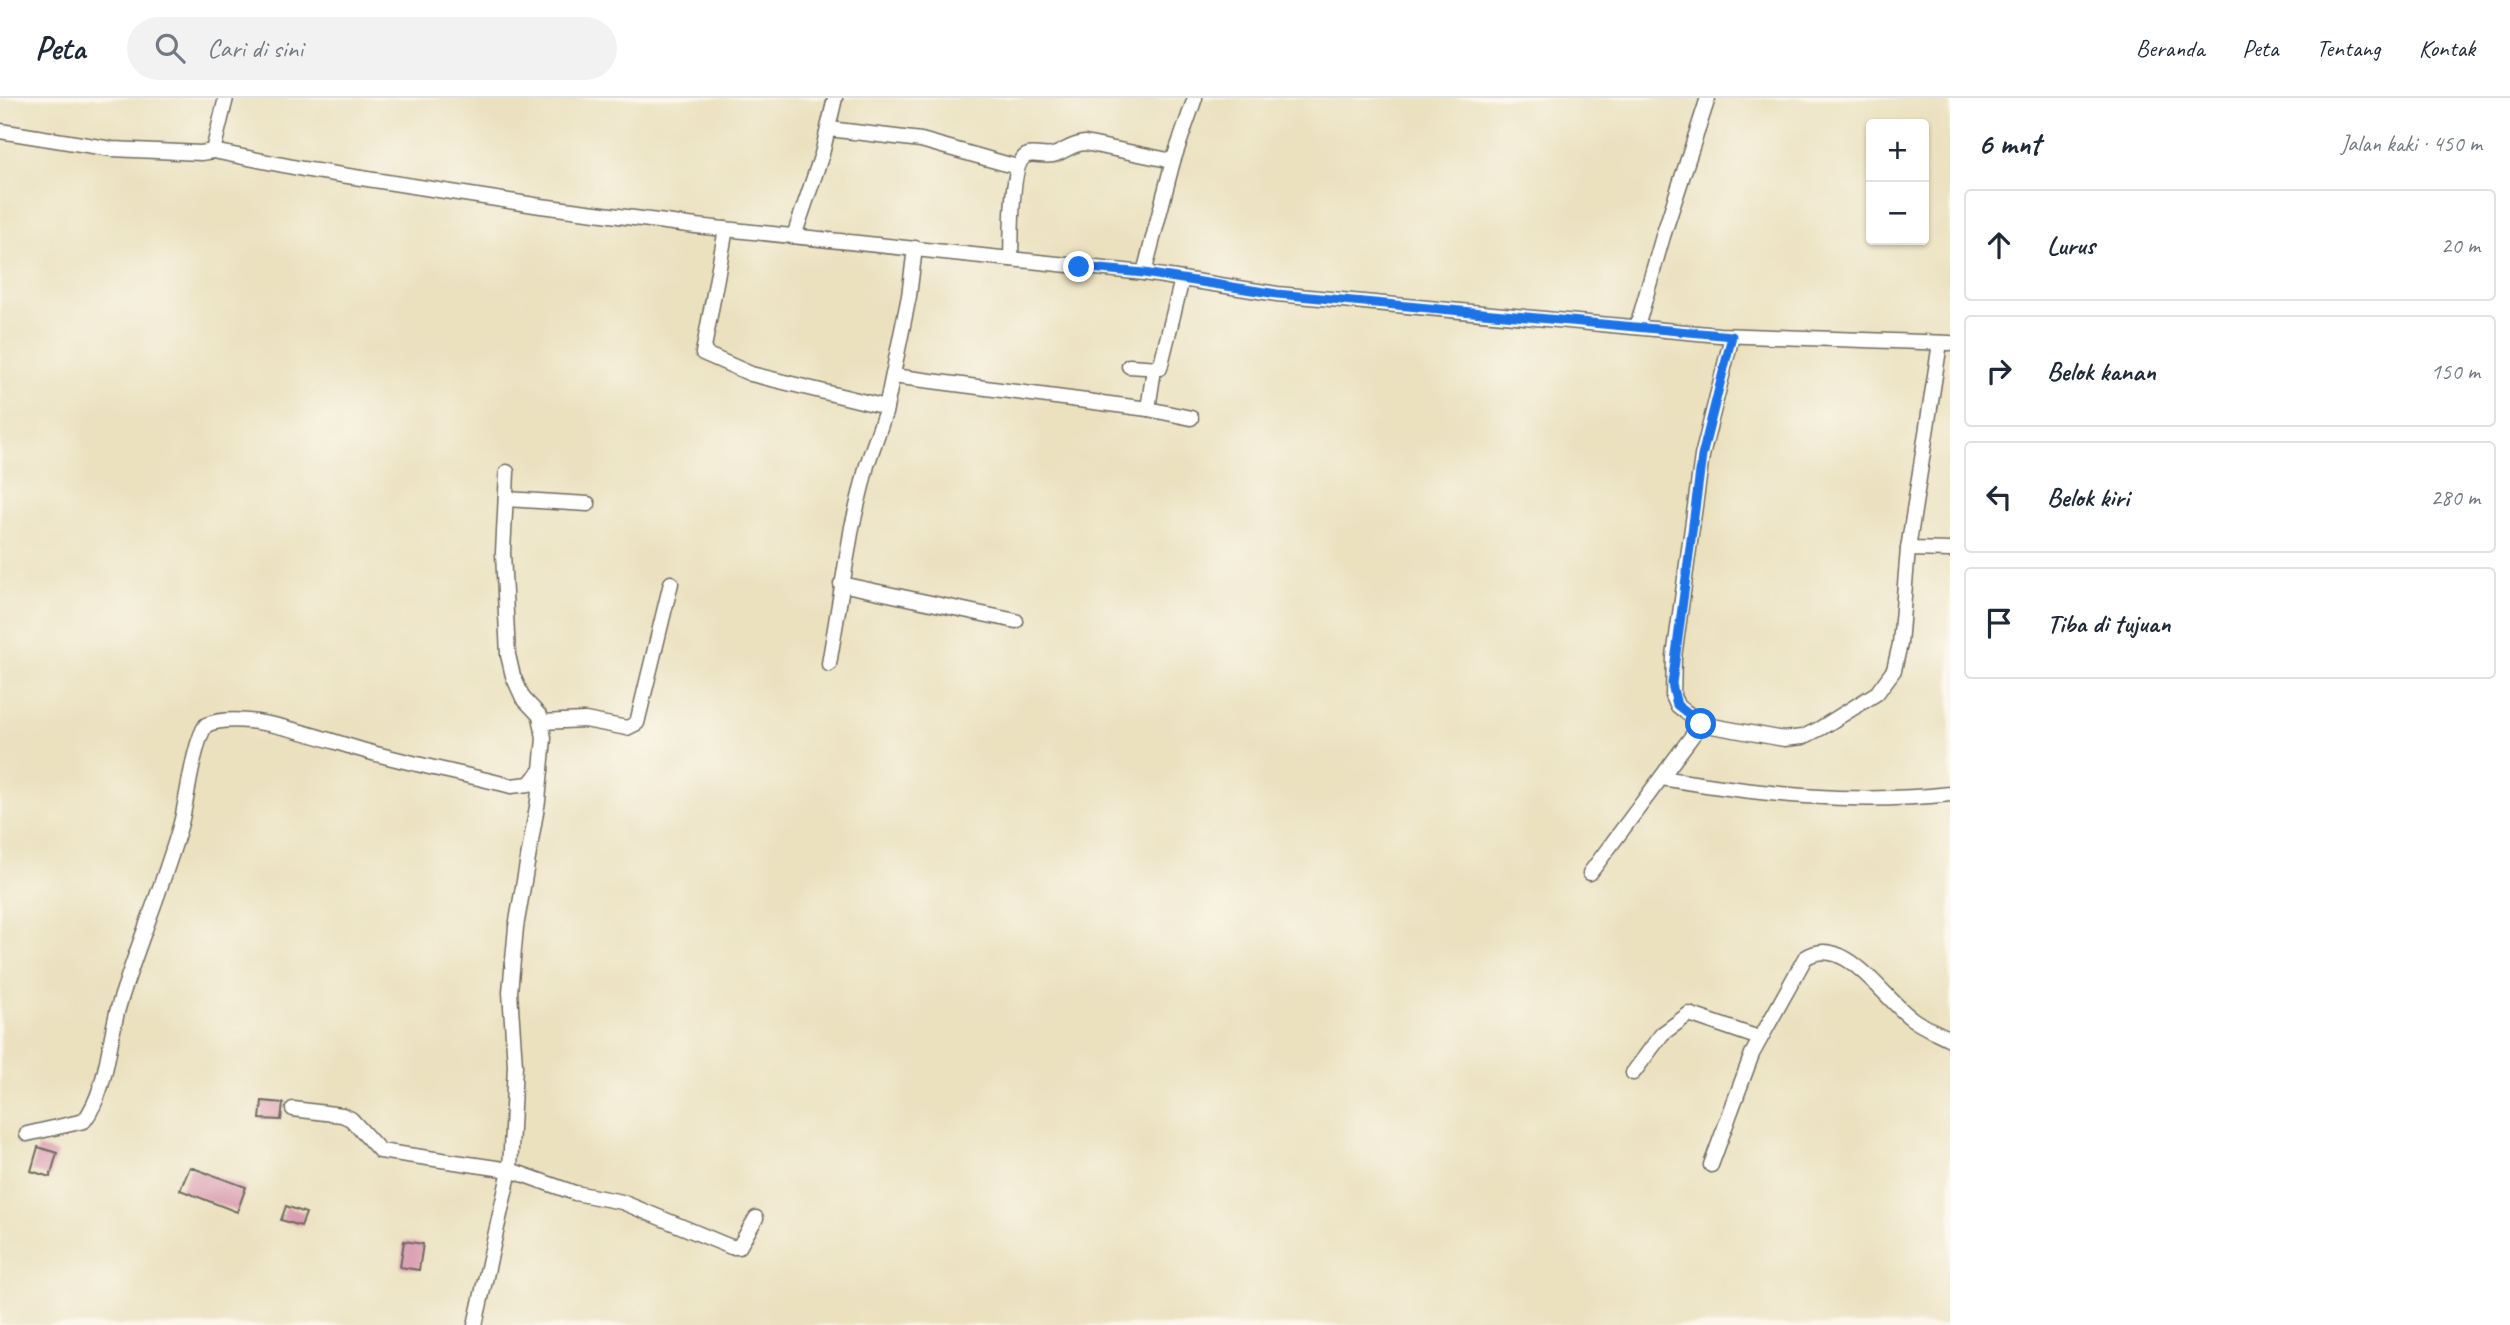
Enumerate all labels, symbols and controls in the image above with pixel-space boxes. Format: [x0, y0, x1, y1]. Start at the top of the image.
search box [127, 17, 617, 80]
text: Peta [35, 27, 85, 69]
icon: search [151, 29, 189, 67]
text: Cari di sini [207, 32, 303, 65]
text: Beranda [2136, 33, 2204, 63]
text: Peta [2242, 33, 2278, 63]
text: Tentang [2316, 33, 2381, 63]
text: Kontak [2419, 33, 2475, 63]
map controls [1866, 119, 1929, 245]
button: + [1866, 119, 1929, 182]
text: 6 mnt [1978, 125, 2040, 163]
text: Jalan kaki · 450 m [2340, 129, 2482, 158]
button: − [1866, 182, 1929, 245]
icon: ahead [1980, 226, 2018, 264]
text: Lurus [2047, 229, 2095, 262]
text: 20 m [2441, 231, 2480, 260]
route end [1063, 251, 1094, 282]
icon: right [1980, 352, 2018, 390]
text: Belok kanan [2047, 355, 2156, 388]
text: 150 m [2431, 357, 2480, 386]
icon: left [1980, 478, 2018, 516]
text: Belok kiri [2047, 481, 2129, 514]
text: 280 m [2431, 483, 2480, 512]
icon: arrive [1980, 604, 2018, 642]
text: Tiba di tujuan [2047, 607, 2171, 640]
route start [1685, 708, 1716, 739]

